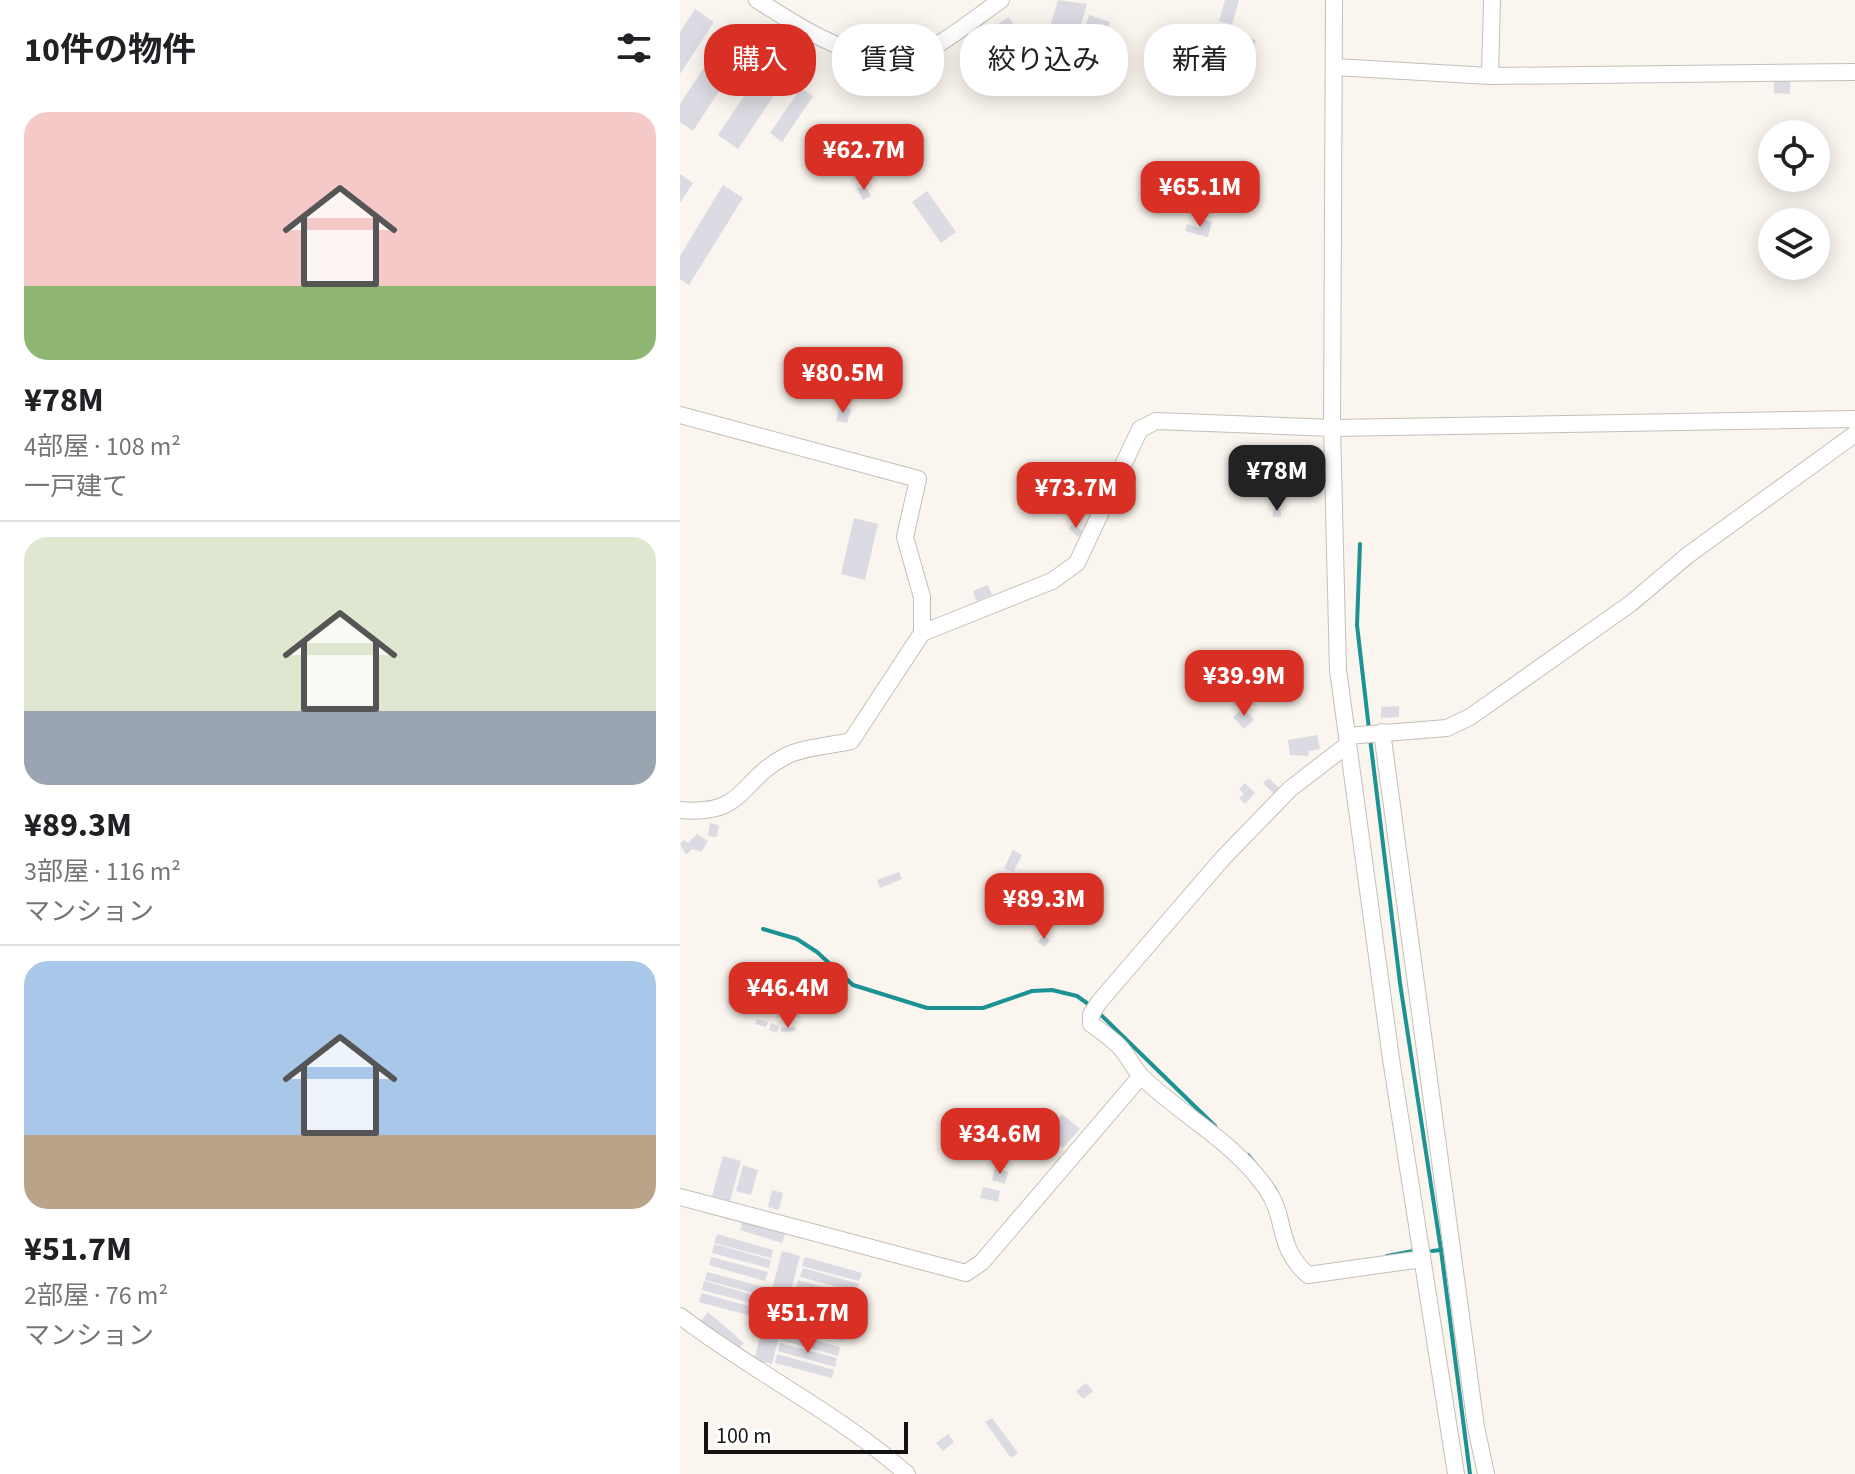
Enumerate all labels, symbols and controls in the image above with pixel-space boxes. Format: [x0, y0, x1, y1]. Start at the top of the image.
chip: 購入 [704, 24, 816, 96]
chip: 賃貸 [832, 24, 944, 96]
chip: 絞り込み [960, 24, 1128, 96]
chip: 新着 [1144, 24, 1256, 96]
text: 10件の物件 [24, 26, 196, 75]
icon: filters [612, 26, 656, 70]
map controls [1758, 120, 1830, 280]
button: locate [1758, 120, 1830, 192]
pin: ¥62.7M [799, 124, 929, 192]
text: ¥62.7M [823, 131, 905, 168]
pin: ¥65.1M [1135, 161, 1265, 229]
icon: home [268, 164, 412, 308]
text: ¥65.1M [1159, 168, 1241, 205]
button: layers [1758, 208, 1830, 280]
pin: ¥80.5M [778, 347, 908, 415]
text: ¥80.5M [802, 354, 884, 391]
text: ¥78M [24, 376, 104, 425]
text: 4部屋 · 108 m² [24, 428, 181, 465]
pin: ¥78M [1230, 445, 1324, 513]
text: ¥78M [1247, 452, 1308, 489]
pin: ¥73.7M [1011, 462, 1141, 530]
text: 一戸建て [24, 468, 128, 505]
text: ¥73.7M [1035, 469, 1117, 506]
icon: home [268, 589, 412, 733]
pin: ¥39.9M [1179, 650, 1309, 718]
text: ¥39.9M [1203, 657, 1285, 694]
text: ¥89.3M [24, 801, 132, 850]
text: 3部屋 · 116 m² [24, 853, 181, 890]
pin: ¥89.3M [979, 873, 1109, 941]
text: ¥89.3M [1003, 880, 1085, 917]
text: マンション [24, 893, 154, 930]
pin: ¥46.4M [723, 962, 853, 1030]
text: ¥46.4M [747, 969, 829, 1006]
icon: home [268, 1013, 412, 1157]
pin: ¥34.6M [935, 1108, 1065, 1176]
text: ¥34.6M [959, 1115, 1041, 1152]
text: ¥51.7M [24, 1225, 132, 1274]
text: 2部屋 · 76 m² [24, 1277, 168, 1314]
pin: ¥51.7M [743, 1287, 873, 1355]
text: ¥51.7M [767, 1294, 849, 1331]
text: マンション [24, 1317, 154, 1354]
scale bar [704, 1418, 908, 1454]
text: 100 m [716, 1420, 771, 1452]

